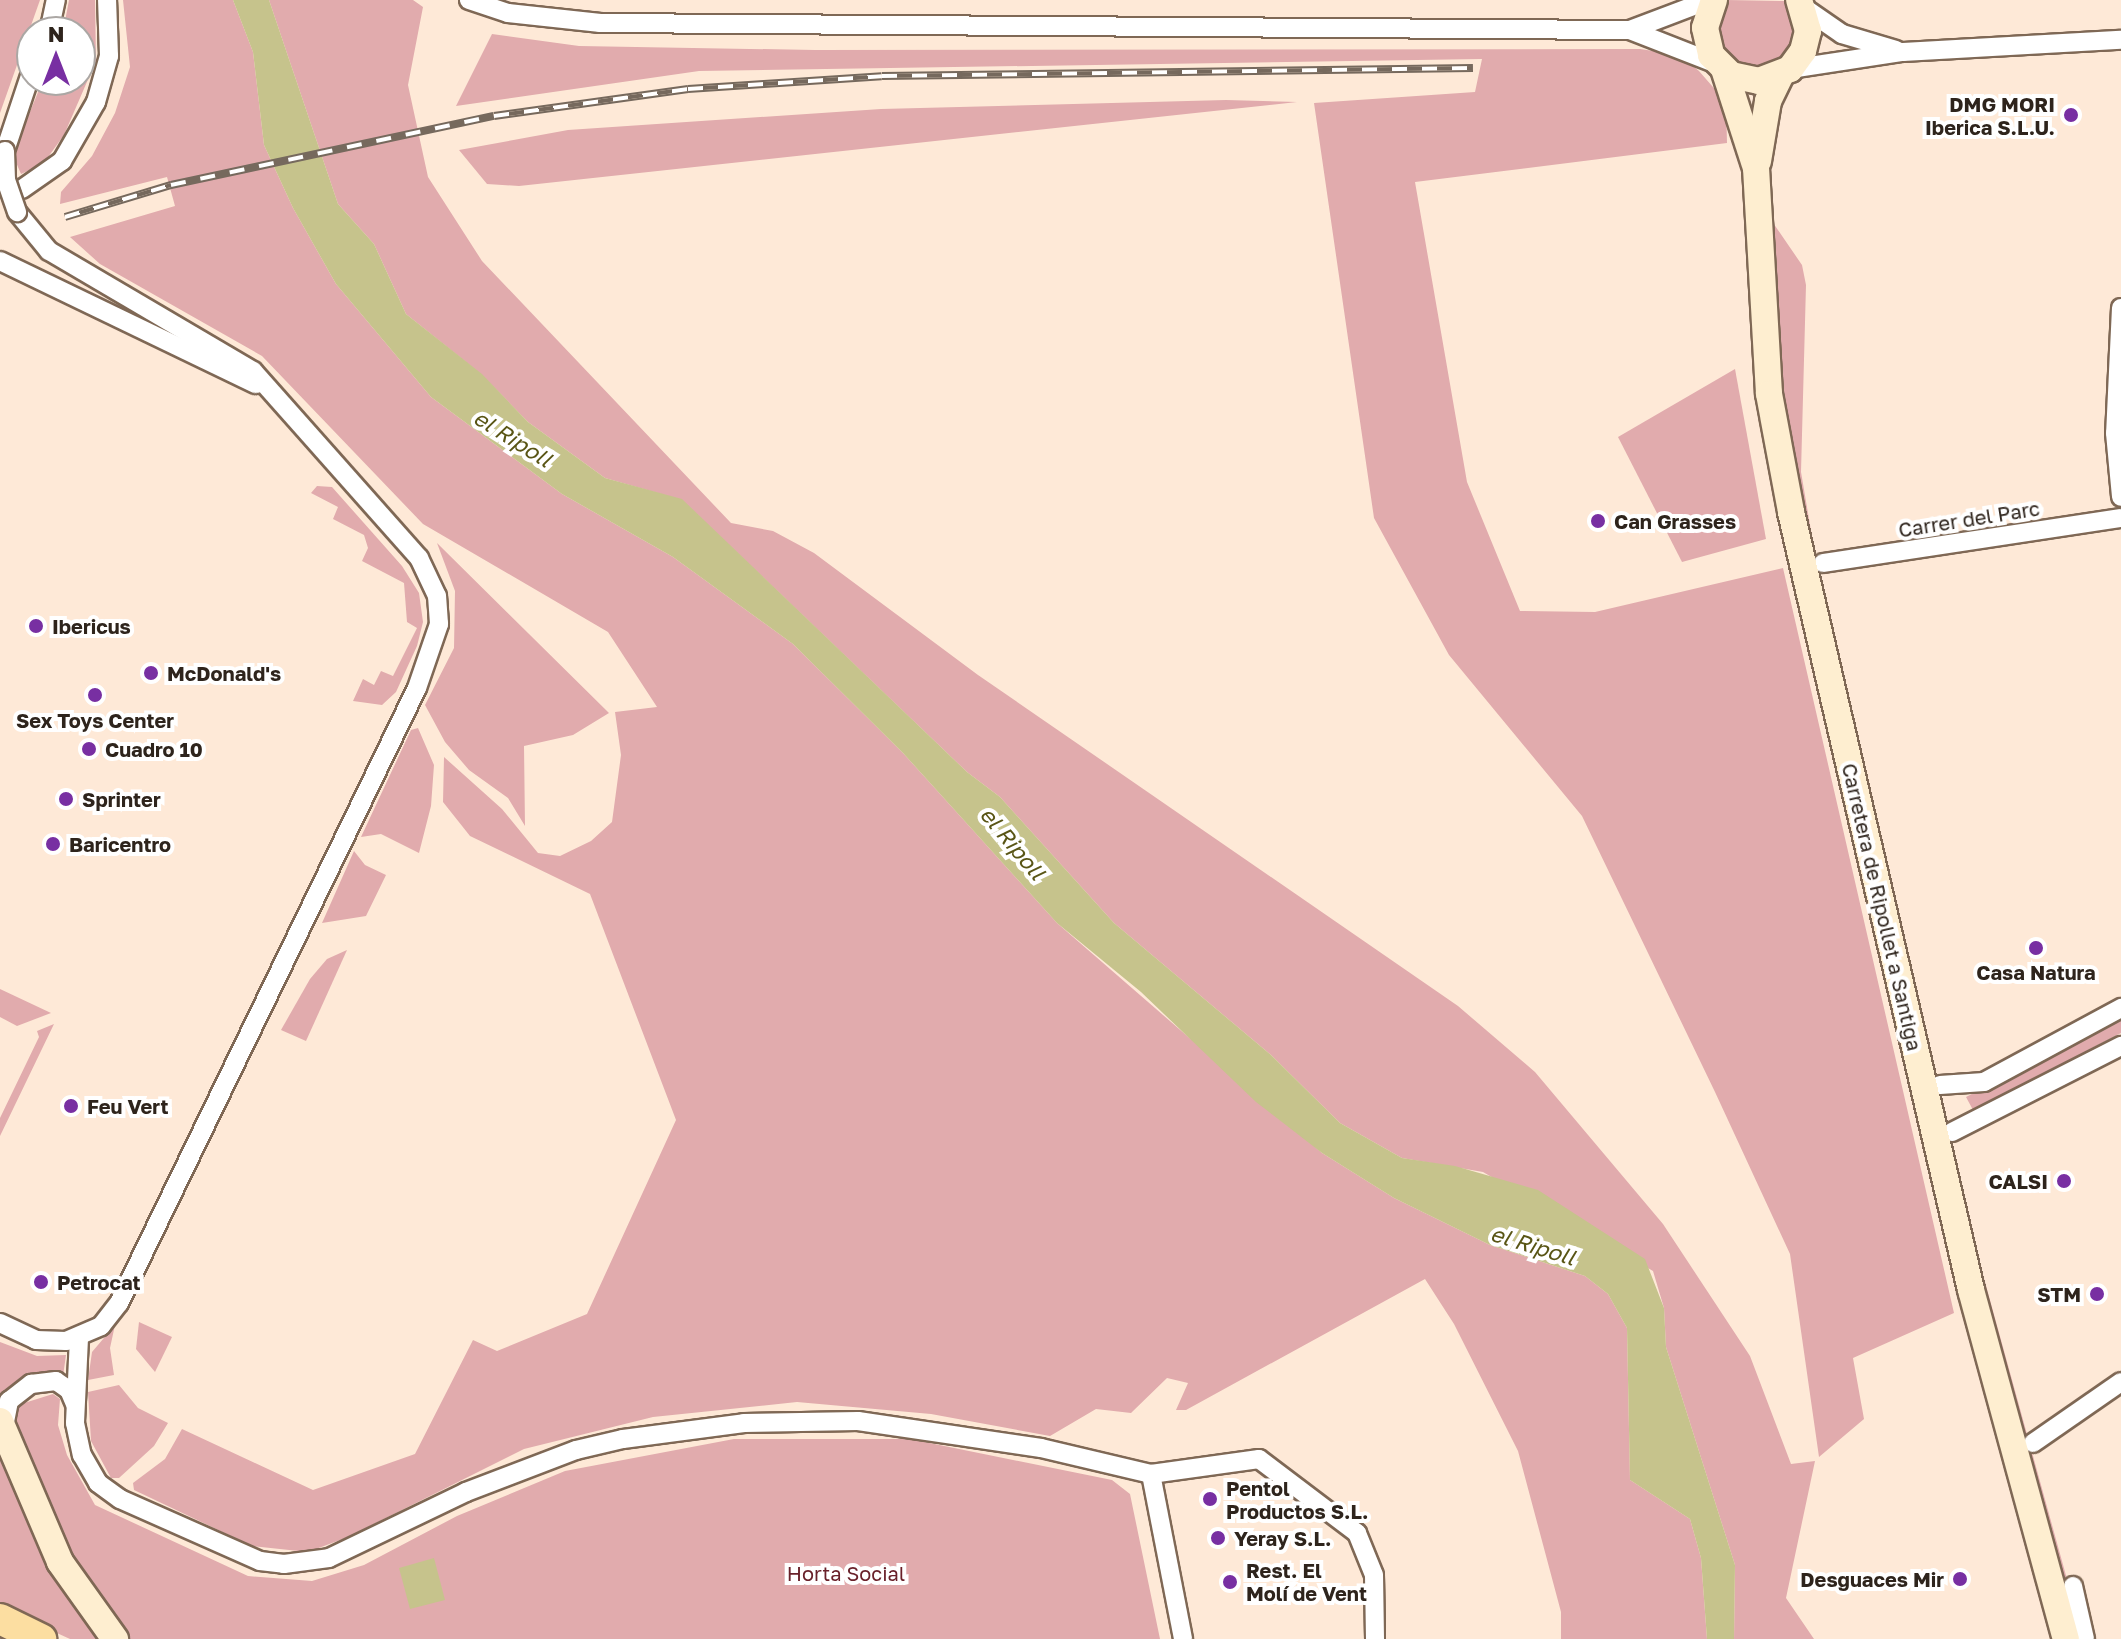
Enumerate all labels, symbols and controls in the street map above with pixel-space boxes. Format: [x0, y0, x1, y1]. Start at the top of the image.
north arrow [16, 16, 96, 96]
text: N [48, 20, 64, 47]
place label: DMG MORI Iberica S.L.U. [1925, 92, 2055, 139]
marker: DMG MORI Iberica S.L.U. [2062, 106, 2080, 124]
water label: el Ripoll [469, 404, 557, 472]
street label: Carrer del Parc [1897, 496, 2041, 542]
place label: Can Grasses [1614, 509, 1736, 533]
marker: Can Grasses [1589, 512, 1607, 530]
place label: Ibericus [52, 614, 131, 638]
marker: Ibericus [27, 617, 45, 635]
place label: McDonald's [167, 661, 281, 685]
marker: McDonald's [142, 664, 160, 682]
marker: Sex Toys Center [86, 686, 104, 704]
place label: Sex Toys Center [16, 708, 174, 732]
place label: Cuadro 10 [105, 737, 203, 761]
marker: Cuadro 10 [80, 740, 98, 758]
street label: Carretera de Ripollet a Santiga [1837, 761, 1927, 1053]
place label: Sprinter [82, 787, 161, 811]
marker: Sprinter [57, 790, 75, 808]
water label: el Ripoll [975, 801, 1051, 885]
place label: Baricentro [69, 832, 171, 856]
marker: Baricentro [44, 835, 62, 853]
marker: Casa Natura [2027, 939, 2045, 957]
place label: Casa Natura [1976, 960, 2096, 984]
place label: Feu Vert [87, 1094, 168, 1118]
marker: Feu Vert [62, 1097, 80, 1115]
place label: CALSI [1988, 1169, 2048, 1193]
marker: CALSI [2055, 1172, 2073, 1190]
water label: el Ripoll [1488, 1220, 1578, 1270]
place label: Petrocat [57, 1270, 141, 1294]
marker: Petrocat [32, 1273, 50, 1291]
place label: STM [2037, 1282, 2081, 1306]
marker: STM [2088, 1285, 2106, 1303]
place label: Pentol Productos S.L. [1226, 1476, 1369, 1523]
marker: Pentol Productos S.L. [1201, 1490, 1219, 1508]
place label: Yeray S.L. [1234, 1526, 1332, 1550]
marker: Yeray S.L. [1209, 1529, 1227, 1547]
place label: Rest. El Molí de Vent [1246, 1558, 1367, 1605]
park label: Horta Social [787, 1561, 905, 1585]
place label: Desguaces Mir [1800, 1567, 1944, 1591]
marker: Desguaces Mir [1951, 1570, 1969, 1588]
marker: Rest. El Molí de Vent [1221, 1573, 1239, 1591]

